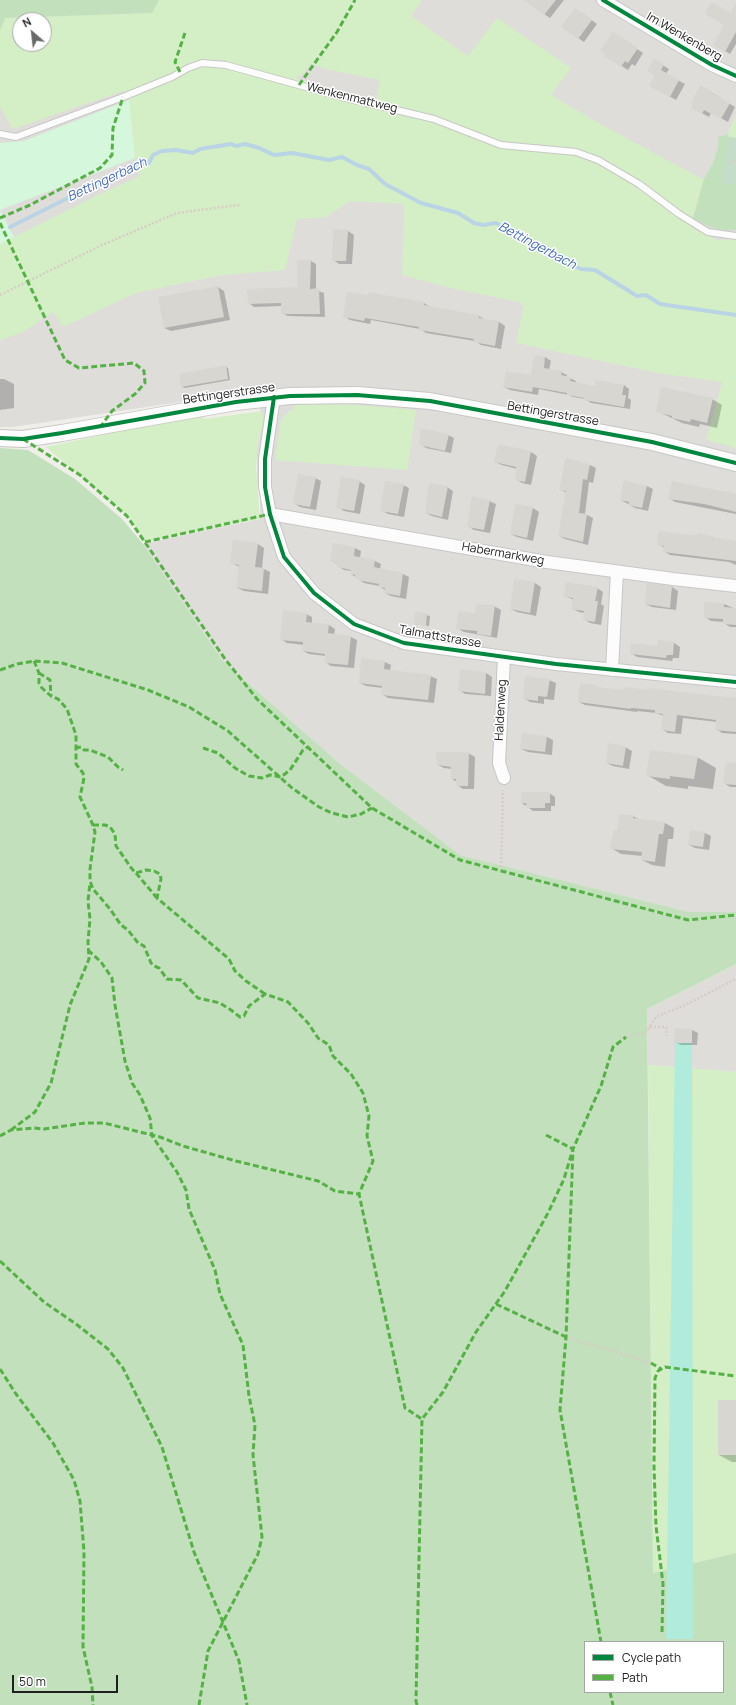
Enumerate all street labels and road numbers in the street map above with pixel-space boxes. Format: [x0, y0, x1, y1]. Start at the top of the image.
street label: Im Wenkenberg [644, 10, 724, 64]
street label: Wenkenmattweg [305, 80, 399, 116]
street label: Bettingerstrasse [182, 380, 276, 408]
street label: Bettingerstrasse [506, 399, 600, 429]
street label: Habermarkweg [461, 540, 545, 568]
street label: Talmattstrasse [398, 623, 482, 651]
street label: Haldenweg [492, 679, 510, 741]

